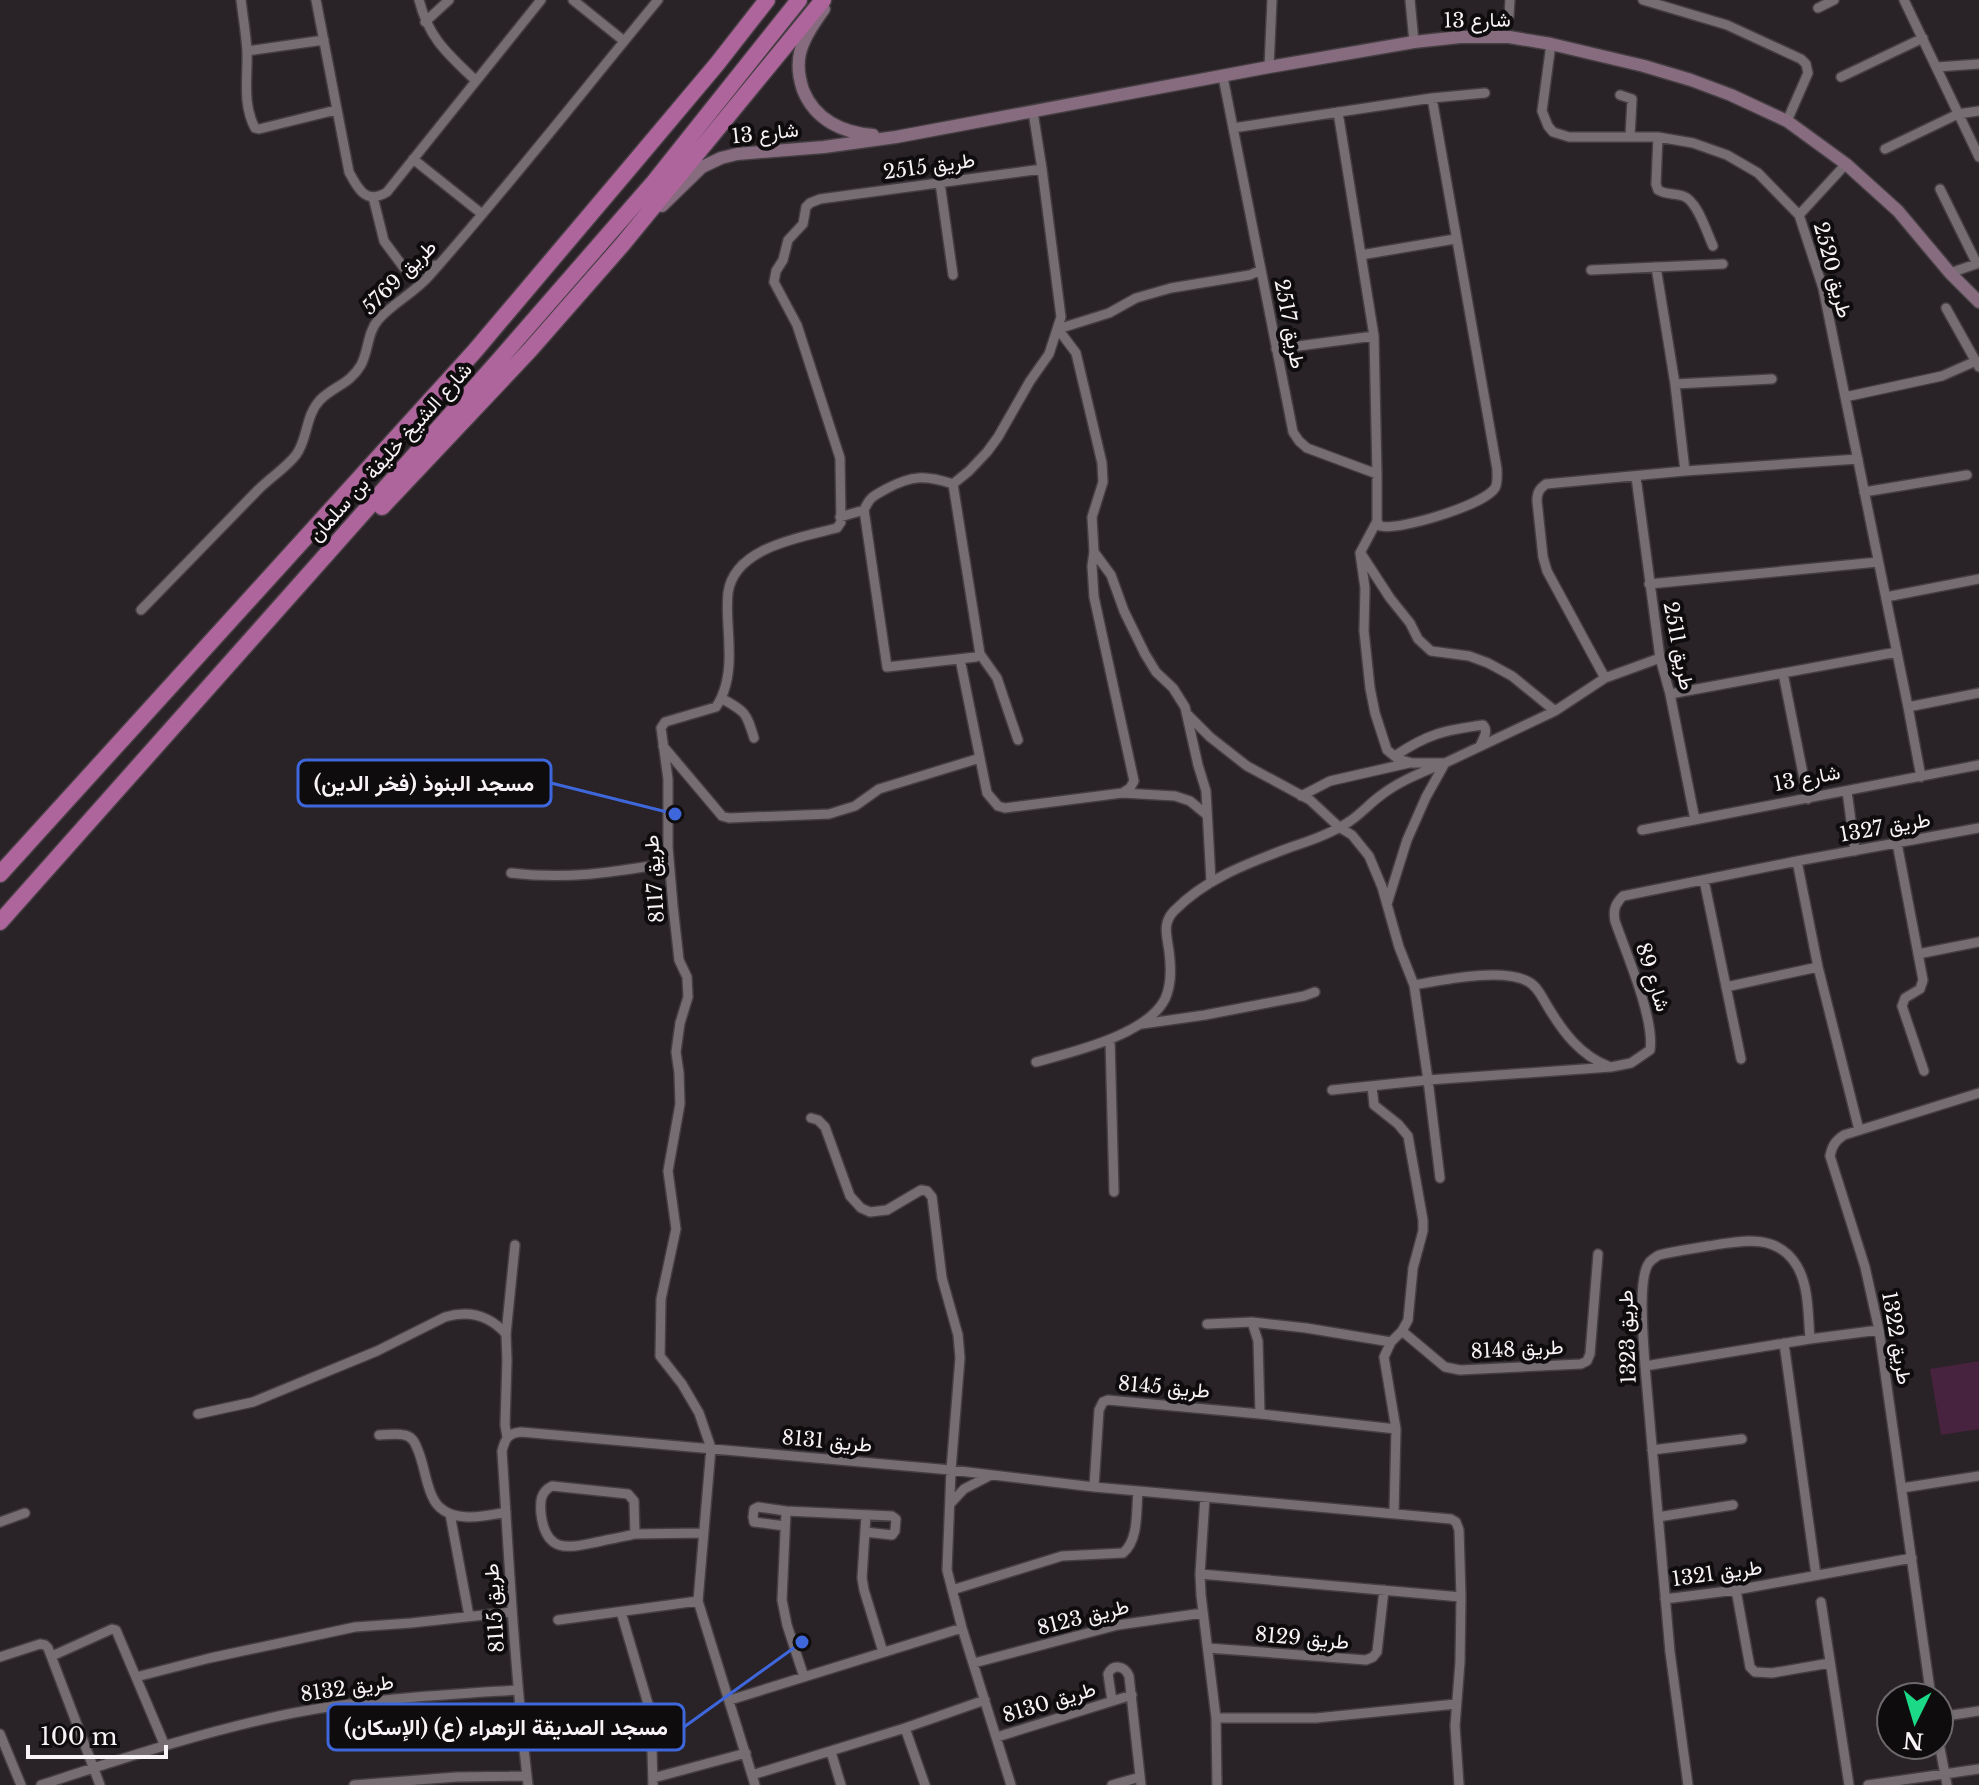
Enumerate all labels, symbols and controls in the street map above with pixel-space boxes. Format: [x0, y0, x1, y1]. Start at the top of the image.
street label: شارع 13 [1443, 7, 1511, 35]
street label: شارع 13 [730, 118, 800, 150]
street label: طريق 2515 [882, 148, 976, 185]
street label: طريق 2520 [1808, 219, 1857, 321]
street label: طريق 5769 [357, 235, 442, 320]
street label: طريق 2517 [1269, 277, 1310, 371]
street label: شارع الشيخ خليفة بن سلمان [303, 358, 478, 548]
street label: طريق 2511 [1658, 600, 1699, 693]
callout: مسجد البنوذ (فخر الدين) [298, 760, 551, 806]
street label: شارع 13 [1772, 760, 1843, 798]
text: مسجد البنوذ (فخر الدين) [314, 770, 534, 797]
street label: طريق 1327 [1838, 807, 1932, 848]
street label: طريق 8117 [639, 834, 670, 924]
street label: شارع 89 [1629, 940, 1675, 1015]
street label: طريق 1323 [1613, 1290, 1642, 1384]
street label: طريق 1322 [1876, 1290, 1917, 1387]
street label: طريق 8148 [1470, 1335, 1564, 1364]
street label: طريق 8145 [1117, 1371, 1211, 1404]
street label: طريق 8131 [781, 1425, 873, 1458]
street label: طريق 1321 [1670, 1555, 1764, 1592]
street label: طريق 8115 [479, 1562, 510, 1653]
street label: طريق 8123 [1035, 1594, 1132, 1641]
street label: طريق 8129 [1254, 1622, 1350, 1655]
street label: طريق 8132 [299, 1670, 395, 1707]
street label: طريق 8130 [1000, 1677, 1099, 1728]
north arrow [1875, 1681, 1955, 1761]
callout: مسجد الصديقة الزهراء (ع) (الإسكان) [328, 1704, 684, 1750]
scale bar [28, 1709, 166, 1759]
text: مسجد الصديقة الزهراء (ع) (الإسكان) [344, 1714, 668, 1742]
text: 100 m [40, 1722, 118, 1751]
text: N [1902, 1726, 1925, 1755]

